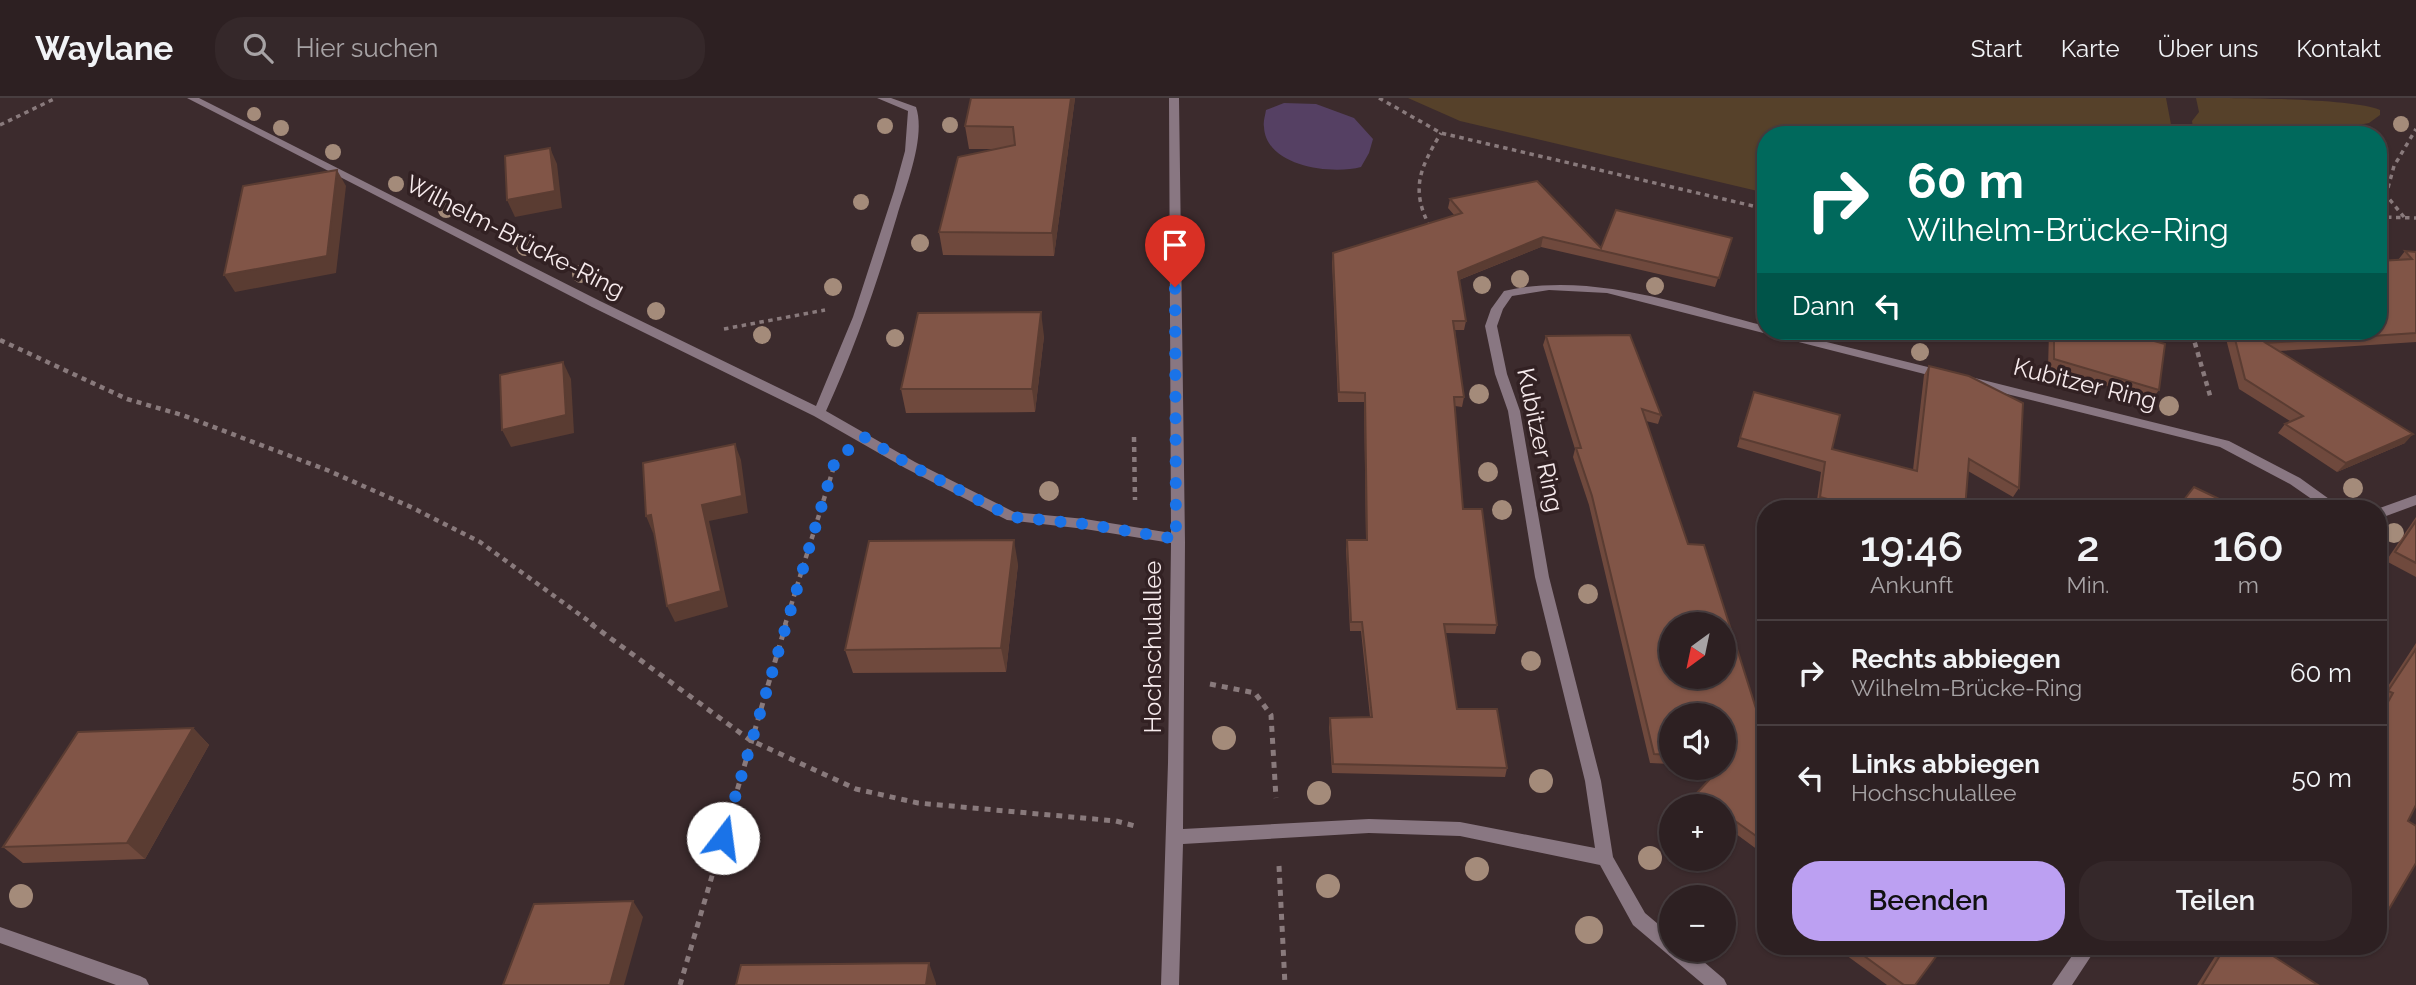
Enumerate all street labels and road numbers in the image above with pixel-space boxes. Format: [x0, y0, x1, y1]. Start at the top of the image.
street label: Wilhelm-Brücke-Ring [401, 169, 629, 304]
street label: Kubitzer Ring [2011, 352, 2160, 415]
street label: Kubitzer Ring [1511, 365, 1570, 515]
street label: Hochschulallee [1138, 561, 1167, 733]

